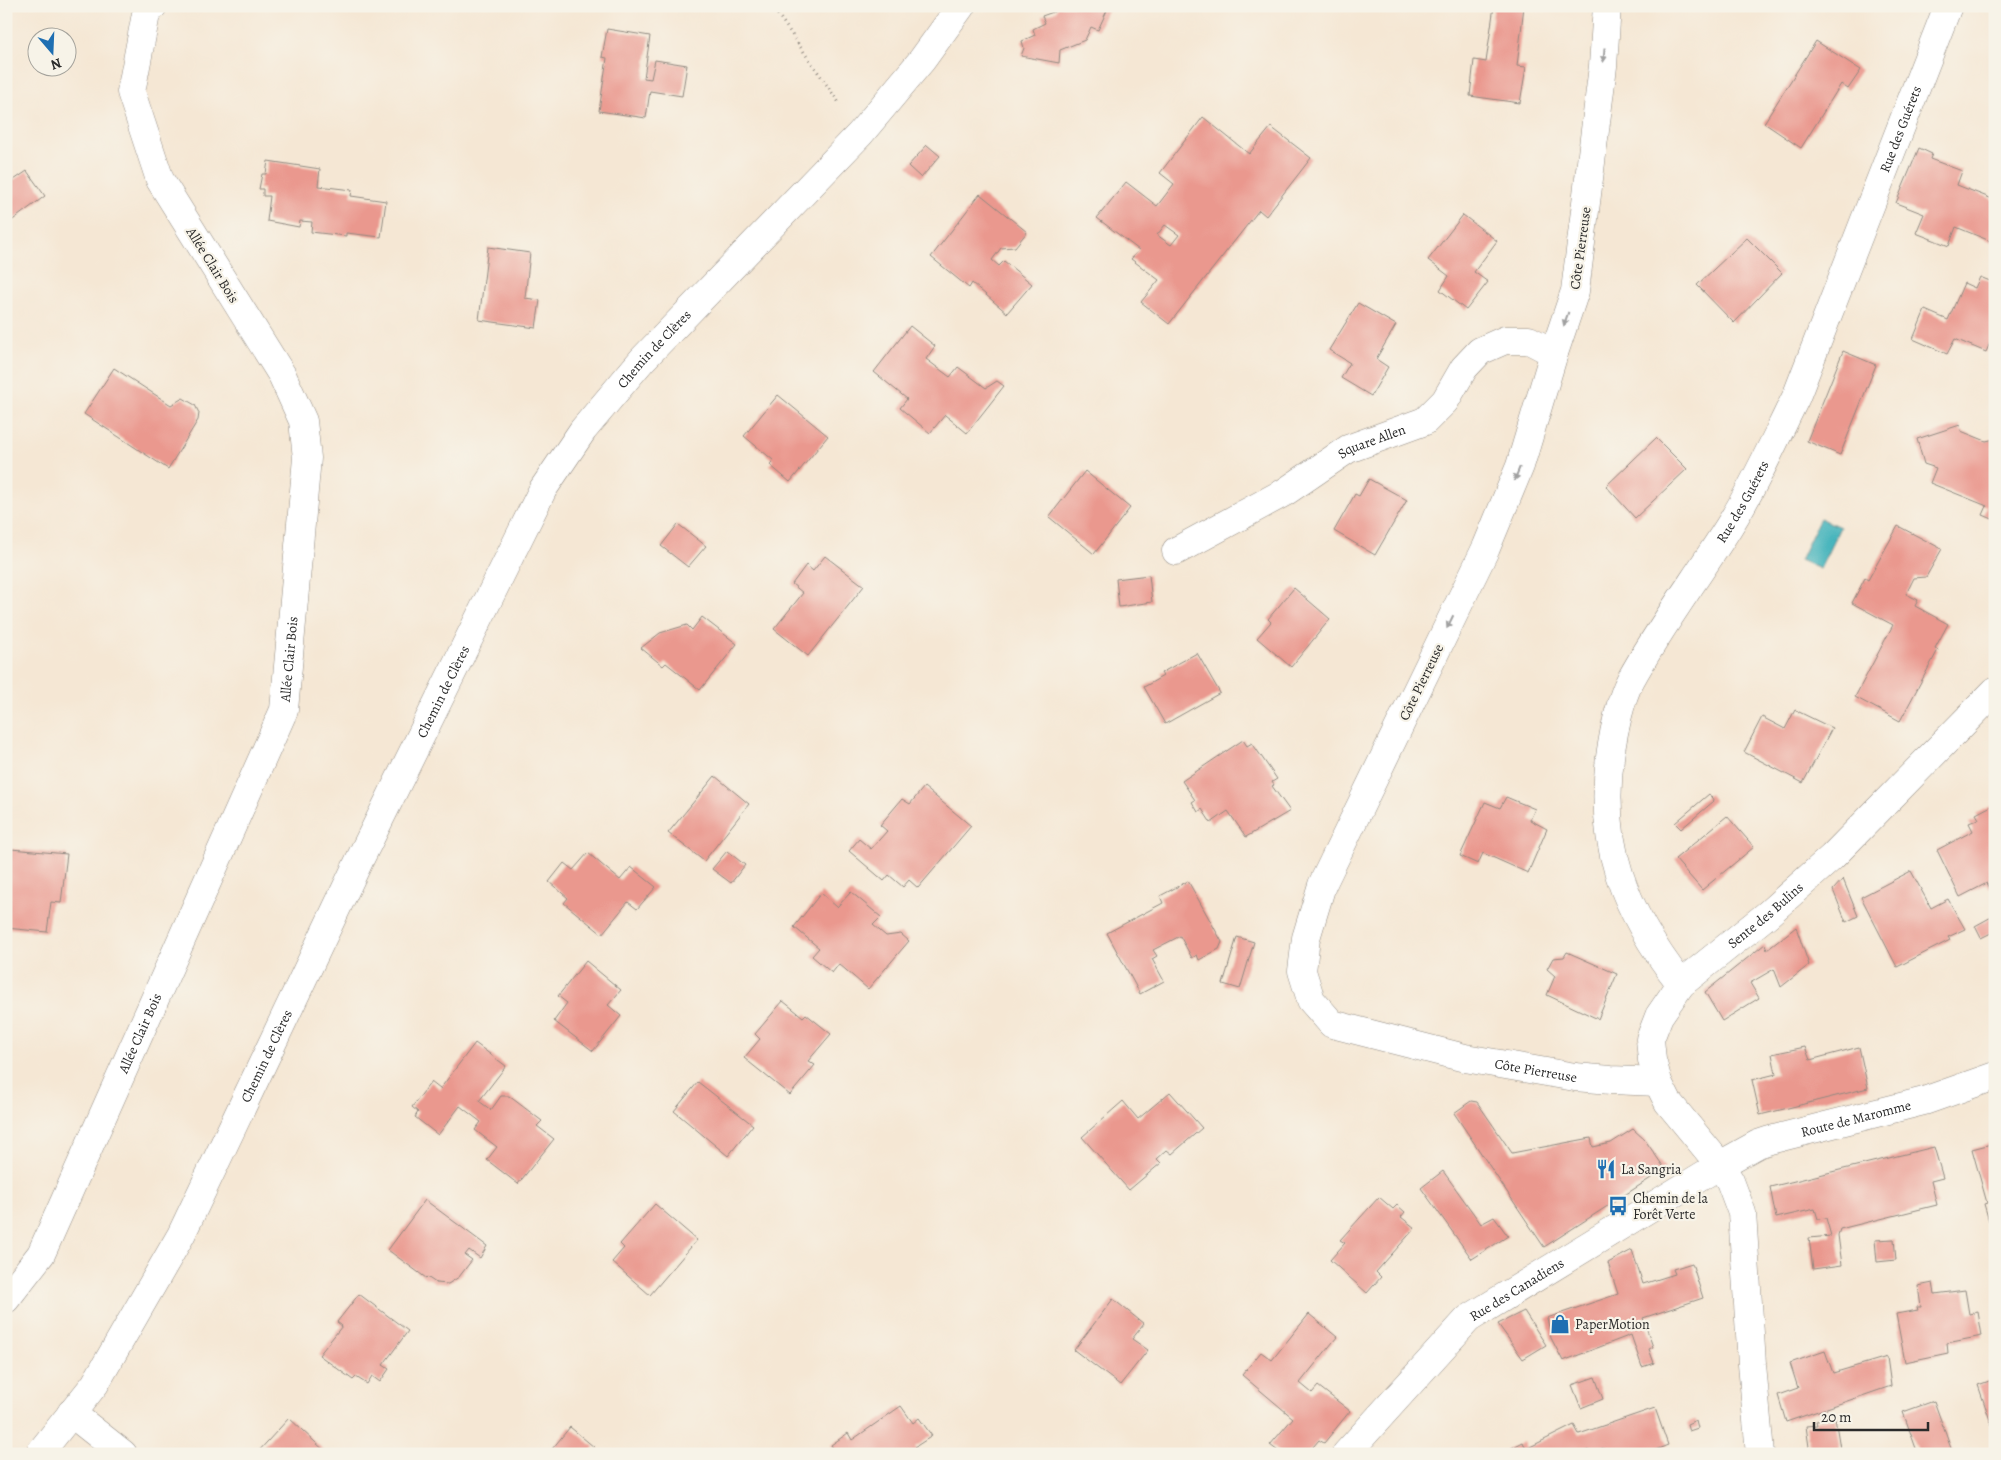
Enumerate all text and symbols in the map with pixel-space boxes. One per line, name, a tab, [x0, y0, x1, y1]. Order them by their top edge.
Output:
north arrow	[28, 28, 78, 78]
one-way arrow	[1599, 47, 1607, 63]
text: N	[48, 53, 64, 74]
street label: Rue des Guérets	[1875, 83, 1926, 175]
street label: Côte Pierreuse	[1565, 206, 1596, 291]
street label: Allée Clair Bois	[181, 223, 243, 307]
street label: Chemin de Clères	[613, 306, 695, 393]
one-way arrow	[1561, 312, 1569, 327]
street label: Square Allen	[1334, 420, 1409, 463]
street label: Rue des Guérets	[1712, 457, 1774, 547]
one-way arrow	[1513, 467, 1521, 482]
one-way arrow	[1446, 615, 1454, 629]
street label: Allée Clair Bois	[276, 616, 303, 704]
street label: Côte Pierreuse	[1395, 641, 1448, 724]
street label: Chemin de Clères	[412, 642, 474, 741]
street label: Sente des Bulins	[1724, 878, 1807, 953]
street label: Allée Clair Bois	[114, 990, 166, 1077]
street label: Chemin de Clères	[236, 1007, 297, 1106]
street label: Côte Pierreuse	[1493, 1054, 1579, 1087]
street label: Route de Maromme	[1799, 1096, 1913, 1142]
restaurant icon: La Sangria	[1595, 1158, 1617, 1180]
place label: La Sangria	[1621, 1160, 1682, 1179]
place label: Chemin de la Forêt Verte	[1633, 1189, 1709, 1224]
bus stop icon: Chemin de la Forêt Verte	[1607, 1195, 1629, 1217]
street label: Rue des Canadiens	[1466, 1254, 1568, 1326]
shop icon: PaperMotion	[1549, 1313, 1571, 1335]
place label: PaperMotion	[1575, 1315, 1650, 1334]
scale bar	[1814, 1400, 1927, 1432]
text: 20 m	[1821, 1407, 1852, 1427]

